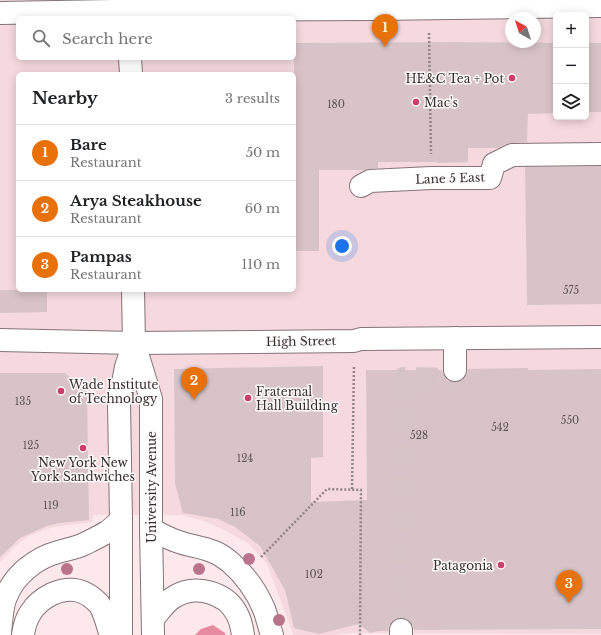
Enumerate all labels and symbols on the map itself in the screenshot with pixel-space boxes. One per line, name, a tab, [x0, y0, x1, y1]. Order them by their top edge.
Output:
north arrow	[505, 12, 541, 48]
pin: 1	[372, 14, 398, 47]
place label: HE&C Tea + Pot	[405, 71, 504, 86]
marker: HE&C Tea + Pot	[507, 73, 517, 83]
place label: Mac's	[424, 95, 458, 110]
marker: Mac's	[411, 97, 421, 107]
house number: 180	[327, 98, 345, 111]
street label: Lane 5 East	[415, 169, 485, 187]
your location	[332, 236, 352, 256]
house number: 575	[563, 284, 579, 297]
street label: High Street	[266, 333, 337, 349]
pin: 2	[181, 367, 207, 400]
place label: Wade Institute of Technology	[68, 377, 159, 406]
place label: Fraternal Hall Building	[256, 384, 339, 413]
marker: Wade Institute of Technology	[56, 386, 66, 396]
marker: Fraternal Hall Building	[243, 393, 253, 403]
house number: 135	[15, 395, 31, 408]
house number: 550	[561, 414, 579, 427]
house number: 542	[491, 421, 509, 434]
house number: 528	[410, 429, 428, 442]
street label: University Avenue	[144, 431, 159, 543]
house number: 125	[23, 439, 39, 452]
marker: New York New York Sandwiches	[78, 443, 88, 453]
house number: 124	[237, 452, 253, 465]
place label: New York New York Sandwiches	[30, 455, 135, 484]
house number: 119	[43, 499, 59, 512]
house number: 116	[230, 506, 246, 519]
place label: Patagonia	[433, 558, 493, 573]
marker: Patagonia	[496, 560, 506, 570]
house number: 102	[305, 568, 323, 581]
pin: 3	[556, 570, 582, 603]

